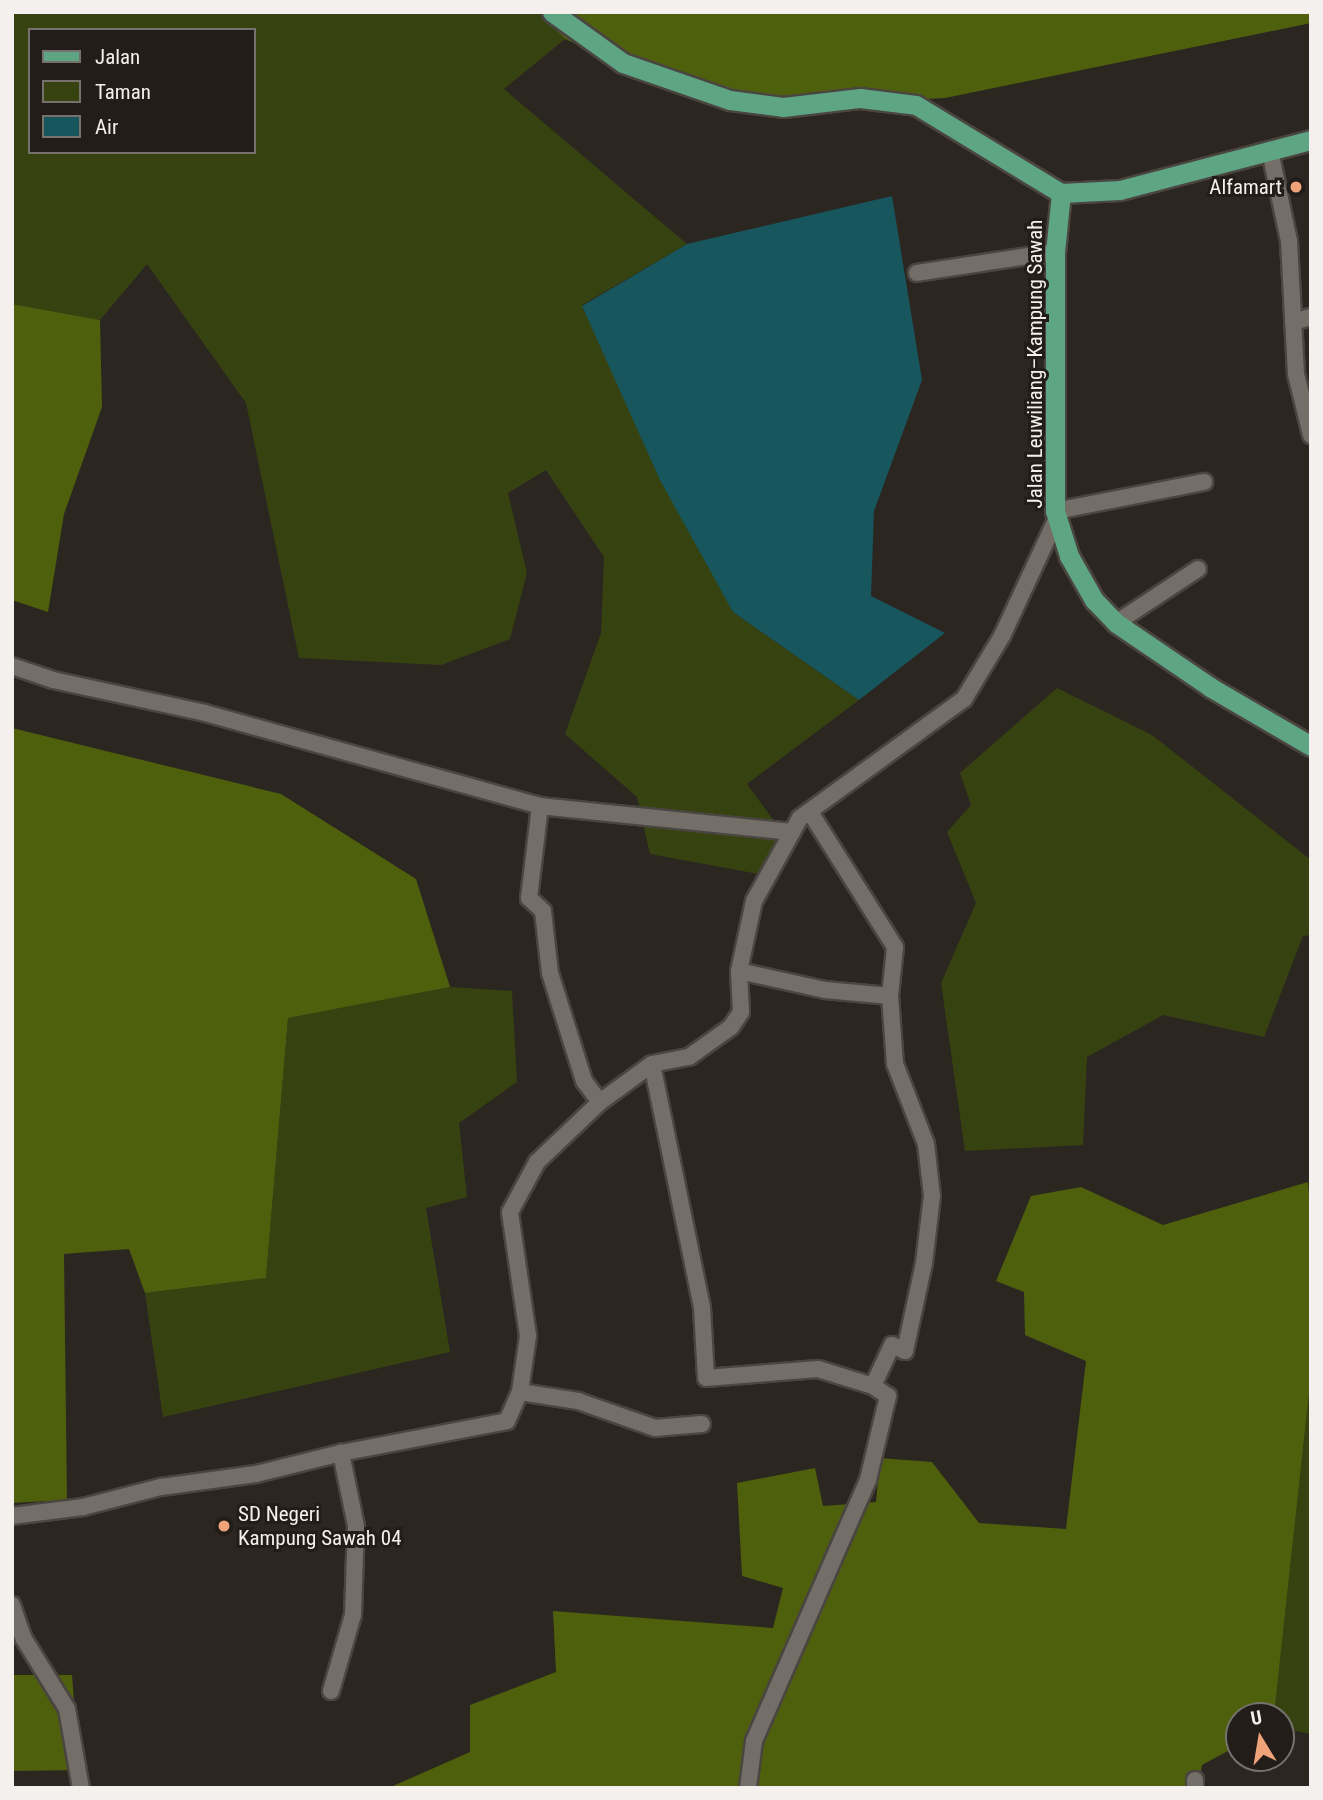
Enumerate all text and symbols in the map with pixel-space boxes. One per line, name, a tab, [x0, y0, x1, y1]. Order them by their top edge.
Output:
legend	[28, 28, 256, 154]
text: Jalan	[95, 45, 140, 69]
text: Taman	[95, 80, 151, 104]
text: Air	[95, 115, 118, 139]
place label: Alfamart	[1209, 174, 1282, 200]
marker: Alfamart	[1288, 179, 1304, 195]
street label: Jalan Leuwiliang–Kampung Sawah	[1022, 220, 1048, 508]
place label: SD Negeri Kampung Sawah 04	[238, 1501, 402, 1551]
marker: SD Negeri Kampung Sawah 04	[216, 1518, 232, 1534]
north arrow	[1225, 1702, 1295, 1772]
text: U	[1249, 1706, 1264, 1730]

